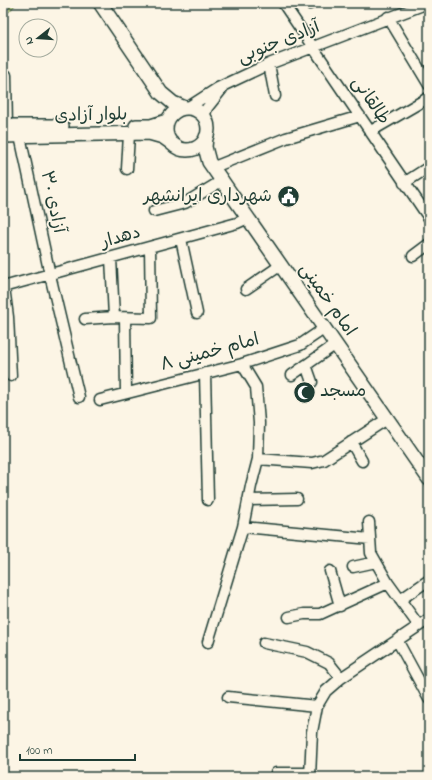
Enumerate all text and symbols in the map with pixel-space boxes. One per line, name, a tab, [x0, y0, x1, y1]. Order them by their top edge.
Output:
street label: آزادی جنوبی	[234, 14, 325, 71]
north arrow	[18, 18, 58, 58]
text: N	[21, 35, 38, 47]
street label: طالقانی	[344, 72, 396, 130]
street label: بلوار آزادی	[54, 102, 128, 130]
street label: آزادی ۳۰	[33, 168, 72, 237]
place label: شهرداری ایرانشهر	[142, 184, 272, 210]
public building icon: شهرداری ایرانشهر	[275, 184, 301, 210]
street label: دهدار	[96, 220, 144, 257]
street label: امام خمینی	[292, 258, 362, 342]
street label: امام خمینی ۸	[158, 327, 262, 379]
mosque icon: مسجد	[291, 379, 317, 405]
place label: مسجد	[320, 379, 366, 405]
scale bar	[20, 736, 135, 762]
text: 100 m	[26, 742, 53, 760]

